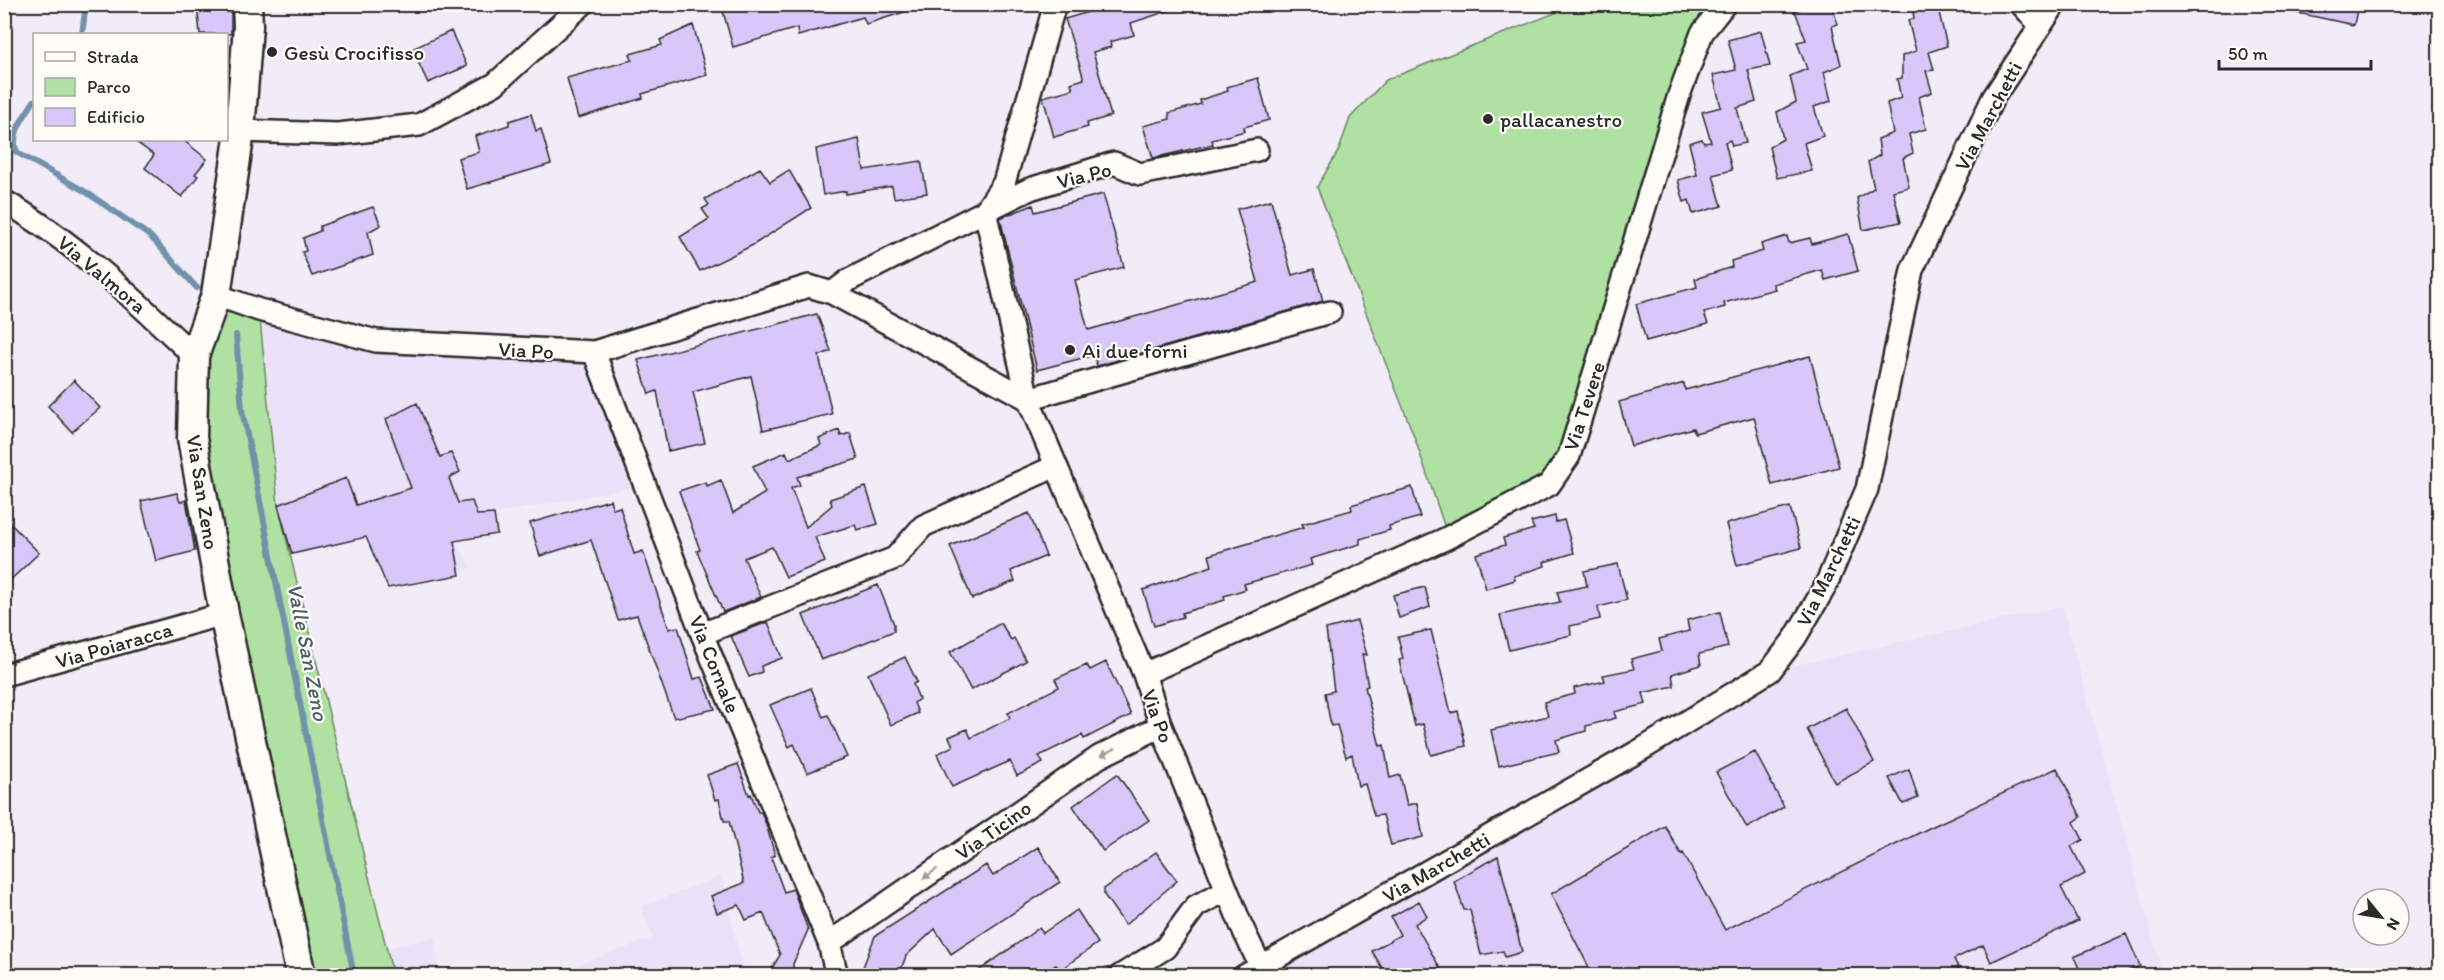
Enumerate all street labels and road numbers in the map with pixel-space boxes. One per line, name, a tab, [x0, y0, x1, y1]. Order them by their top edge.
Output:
street label: Via Marchetti	[1949, 57, 2027, 175]
street label: Via Po	[1054, 156, 1114, 194]
street label: Via Valmora	[52, 230, 152, 318]
street label: Via Po	[498, 336, 554, 364]
street label: Via Tevere	[1558, 358, 1610, 454]
street label: Via San Zeno	[182, 433, 224, 551]
street label: Via Marchetti	[1790, 512, 1866, 630]
street label: Via Cornale	[684, 611, 746, 717]
street label: Via Poiaracca	[53, 616, 176, 674]
street label: Via Po	[1137, 686, 1179, 746]
street label: Via Ticino	[950, 795, 1036, 865]
street label: Via Marchetti	[1378, 826, 1494, 908]

